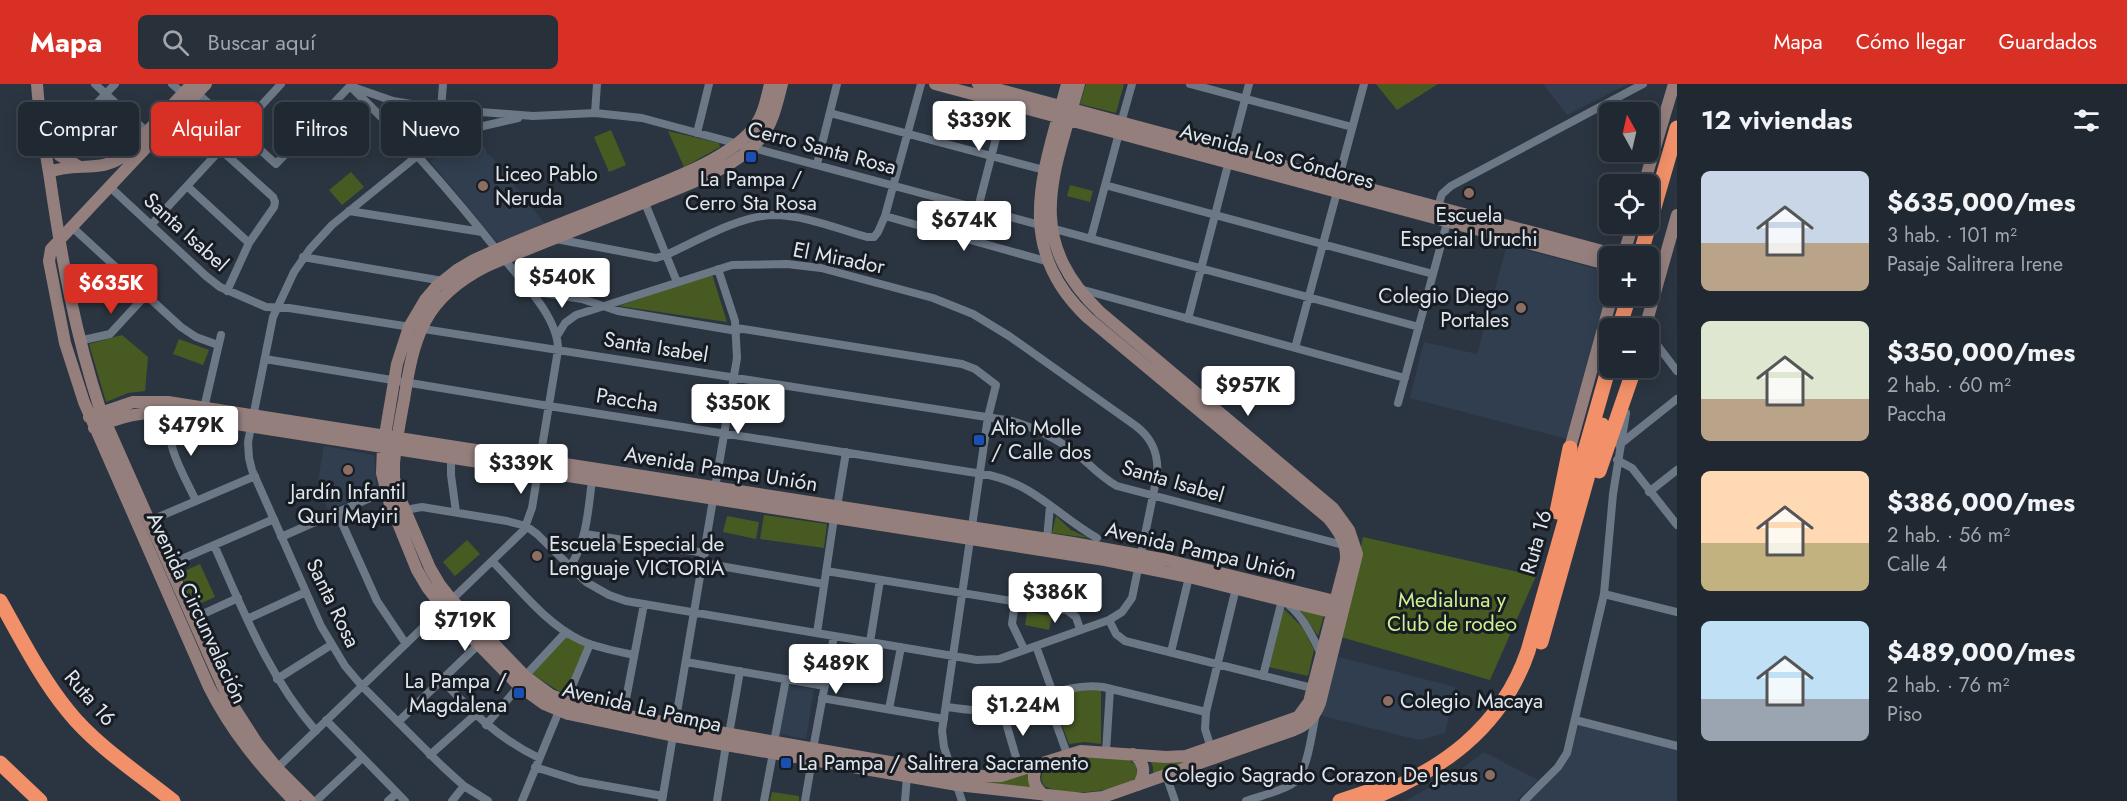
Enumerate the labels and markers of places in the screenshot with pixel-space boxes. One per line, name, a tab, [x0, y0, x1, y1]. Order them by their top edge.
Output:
pin: $339K	[937, 101, 1021, 152]
marker: La Pampa / Cerro Sta Rosa	[744, 150, 758, 164]
place label: Liceo Pablo Neruda	[495, 159, 598, 213]
place label: La Pampa / Cerro Sta Rosa	[685, 164, 817, 218]
marker: Liceo Pablo Neruda	[476, 179, 490, 193]
marker: Escuela Especial Uruchi	[1462, 186, 1476, 200]
place label: Escuela Especial Uruchi	[1400, 200, 1538, 254]
pin: $674K	[922, 201, 1006, 252]
pin: $540K	[520, 258, 604, 309]
pin: $635K	[69, 264, 153, 315]
place label: Colegio Diego Portales	[1378, 281, 1509, 335]
marker: Colegio Diego Portales	[1514, 301, 1528, 315]
pin: $957K	[1206, 366, 1290, 417]
pin: $350K	[696, 384, 780, 435]
pin: $479K	[149, 406, 233, 457]
place label: Alto Molle / Calle dos	[991, 413, 1091, 467]
marker: Alto Molle / Calle dos	[972, 433, 986, 447]
pin: $339K	[479, 444, 563, 495]
marker: Jardín Infantil Quri Mayiri	[341, 463, 355, 477]
place label: Jardín Infantil Quri Mayiri	[287, 477, 406, 531]
place label: Escuela Especial de Lenguaje VICTORIA	[549, 529, 725, 583]
marker: Escuela Especial de Lenguaje VICTORIA	[530, 549, 544, 563]
pin: $386K	[1013, 573, 1097, 624]
pin: $719K	[423, 601, 507, 652]
pin: $489K	[794, 644, 878, 695]
place label: La Pampa / Magdalena	[405, 666, 507, 720]
marker: La Pampa / Magdalena	[512, 686, 526, 700]
pin: $1.24M	[974, 686, 1072, 737]
place label: Colegio Macaya	[1400, 686, 1543, 716]
marker: Colegio Macaya	[1381, 694, 1395, 708]
place label: La Pampa / Salitrera Sacramento	[798, 748, 1089, 778]
marker: La Pampa / Salitrera Sacramento	[779, 756, 793, 770]
place label: Colegio Sagrado Corazon De Jesus	[1164, 760, 1478, 790]
marker: Colegio Sagrado Corazon De Jesus	[1483, 768, 1497, 782]

